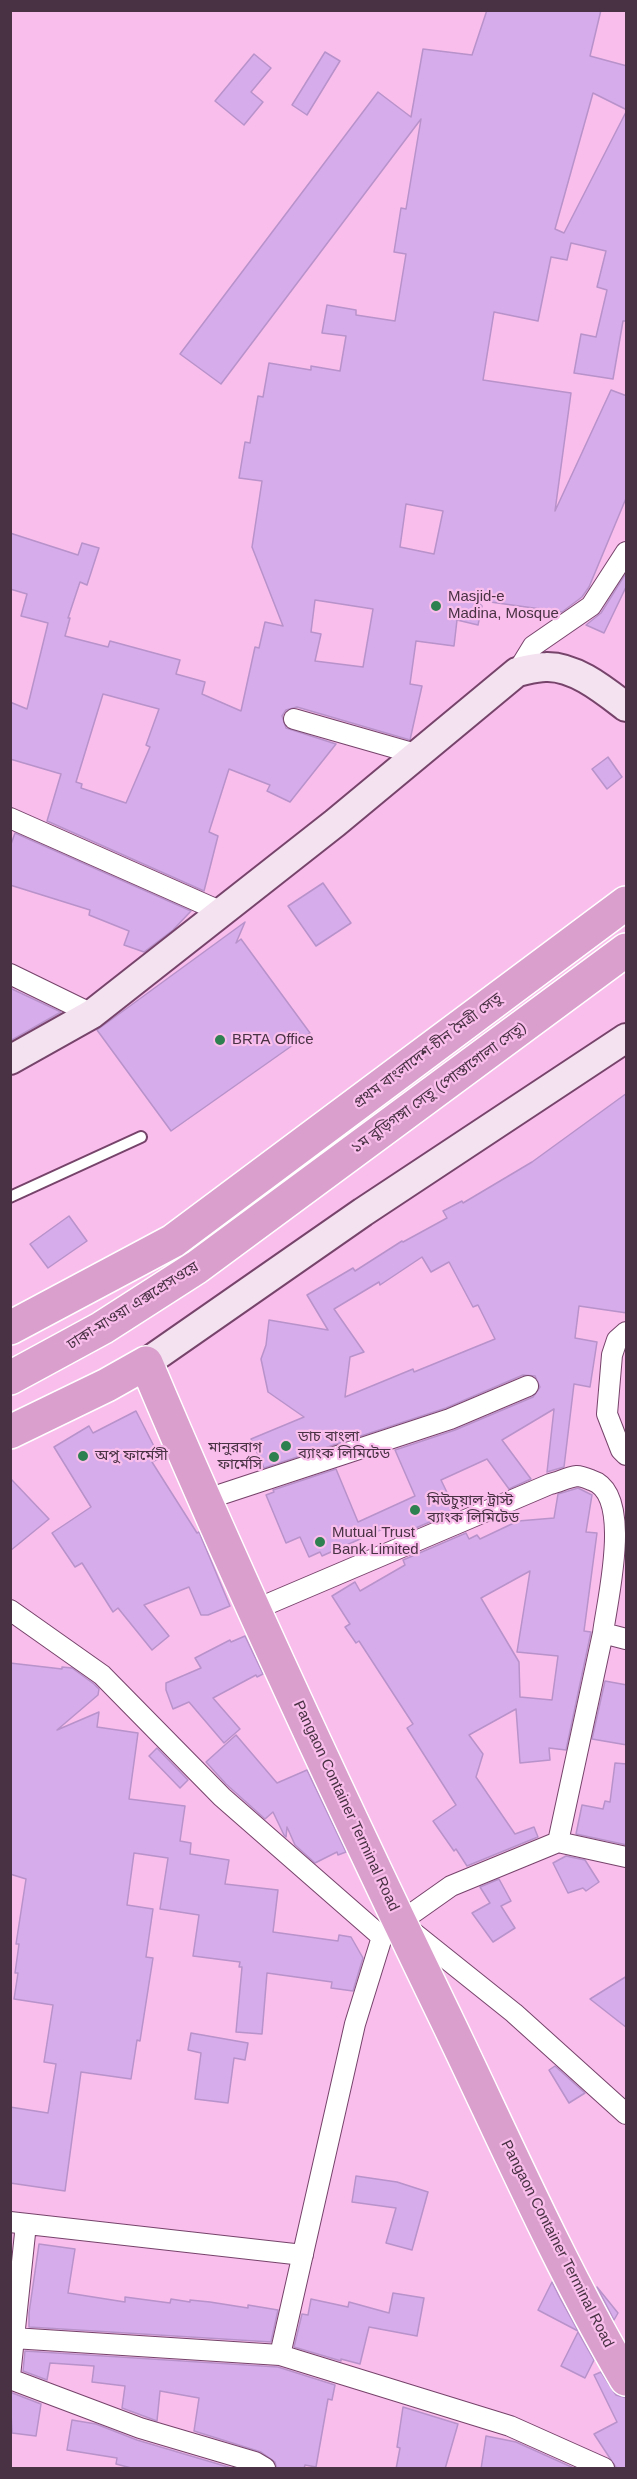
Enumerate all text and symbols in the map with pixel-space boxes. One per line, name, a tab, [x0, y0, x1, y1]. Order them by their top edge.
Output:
place label: Masjid-e Madina, Mosque	[448, 588, 559, 623]
marker: Masjid-e Madina, Mosque	[429, 599, 443, 613]
street label: প্রথম বাংলাদেশ-চীন মৈত্রী সেতু	[350, 989, 506, 1113]
street label: ১ম বুড়িগঙ্গা সেতু (পোস্তাগোলা সেতু)	[348, 1018, 530, 1158]
place label: BRTA Office	[232, 1031, 314, 1049]
marker: BRTA Office	[213, 1033, 227, 1047]
street label: ঢাকা-মাওয়া এক্সপ্রেসওয়ে	[64, 1258, 202, 1354]
place label: ডাচ বাংলা ব্যাংক লিমিটেড	[298, 1428, 390, 1463]
place label: মানুরবাগ ফার্মেসি	[208, 1439, 262, 1474]
marker: ডাচ বাংলা ব্যাংক লিমিটেড	[279, 1439, 293, 1453]
place label: অপু ফার্মেসী	[95, 1447, 168, 1465]
marker: অপু ফার্মেসী	[76, 1449, 90, 1463]
marker: মানুরবাগ ফার্মেসি	[267, 1450, 281, 1464]
place label: মিউচুয়াল ট্রাস্ট ব্যাংক লিমিটেড	[427, 1492, 519, 1527]
marker: মিউচুয়াল ট্রাস্ট ব্যাংক লিমিটেড	[408, 1503, 422, 1517]
place label: Mutual Trust Bank Limited	[332, 1524, 419, 1559]
marker: Mutual Trust Bank Limited	[313, 1535, 327, 1549]
street label: Pangaon Container Terminal Road	[289, 1698, 403, 1914]
street label: Pangaon Container Terminal Road	[497, 2137, 617, 2351]

